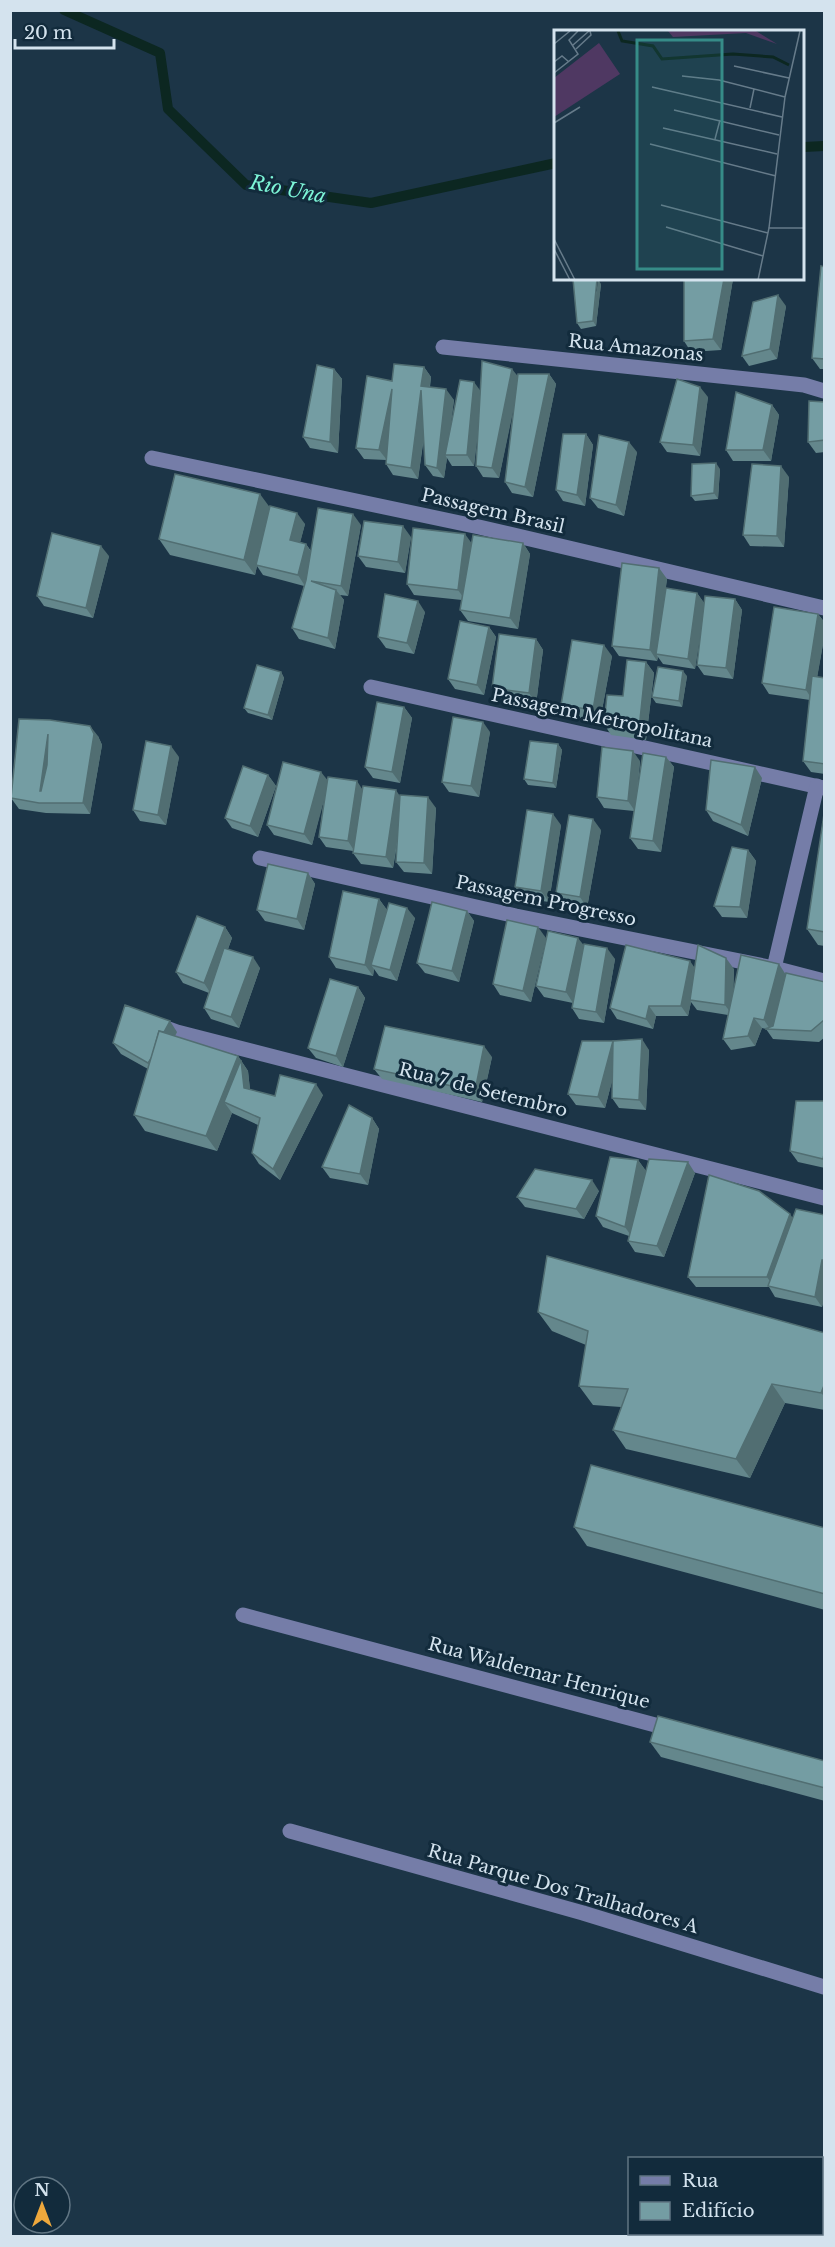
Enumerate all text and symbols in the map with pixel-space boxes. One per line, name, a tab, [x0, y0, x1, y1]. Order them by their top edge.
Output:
scale bar	[15, 12, 114, 50]
text: 20 m	[24, 22, 72, 44]
inset map	[554, 30, 805, 280]
water label: Rio Una	[247, 170, 328, 208]
street label: Rua Amazonas	[567, 330, 705, 366]
street label: Passagem Brasil	[419, 484, 567, 538]
street label: Passagem Metropolitana	[489, 684, 715, 752]
street label: Passagem Progresso	[454, 871, 638, 931]
street label: Rua 7 de Setembro	[396, 1058, 570, 1122]
street label: Rua Waldemar Henrique	[426, 1633, 652, 1713]
street label: Rua Parque Dos Tralhadores A	[425, 1840, 702, 1939]
legend	[628, 2157, 823, 2235]
text: Rua	[682, 2170, 718, 2192]
north arrow	[12, 2175, 72, 2235]
text: N	[34, 2180, 50, 2200]
text: Edifício	[682, 2200, 755, 2222]

